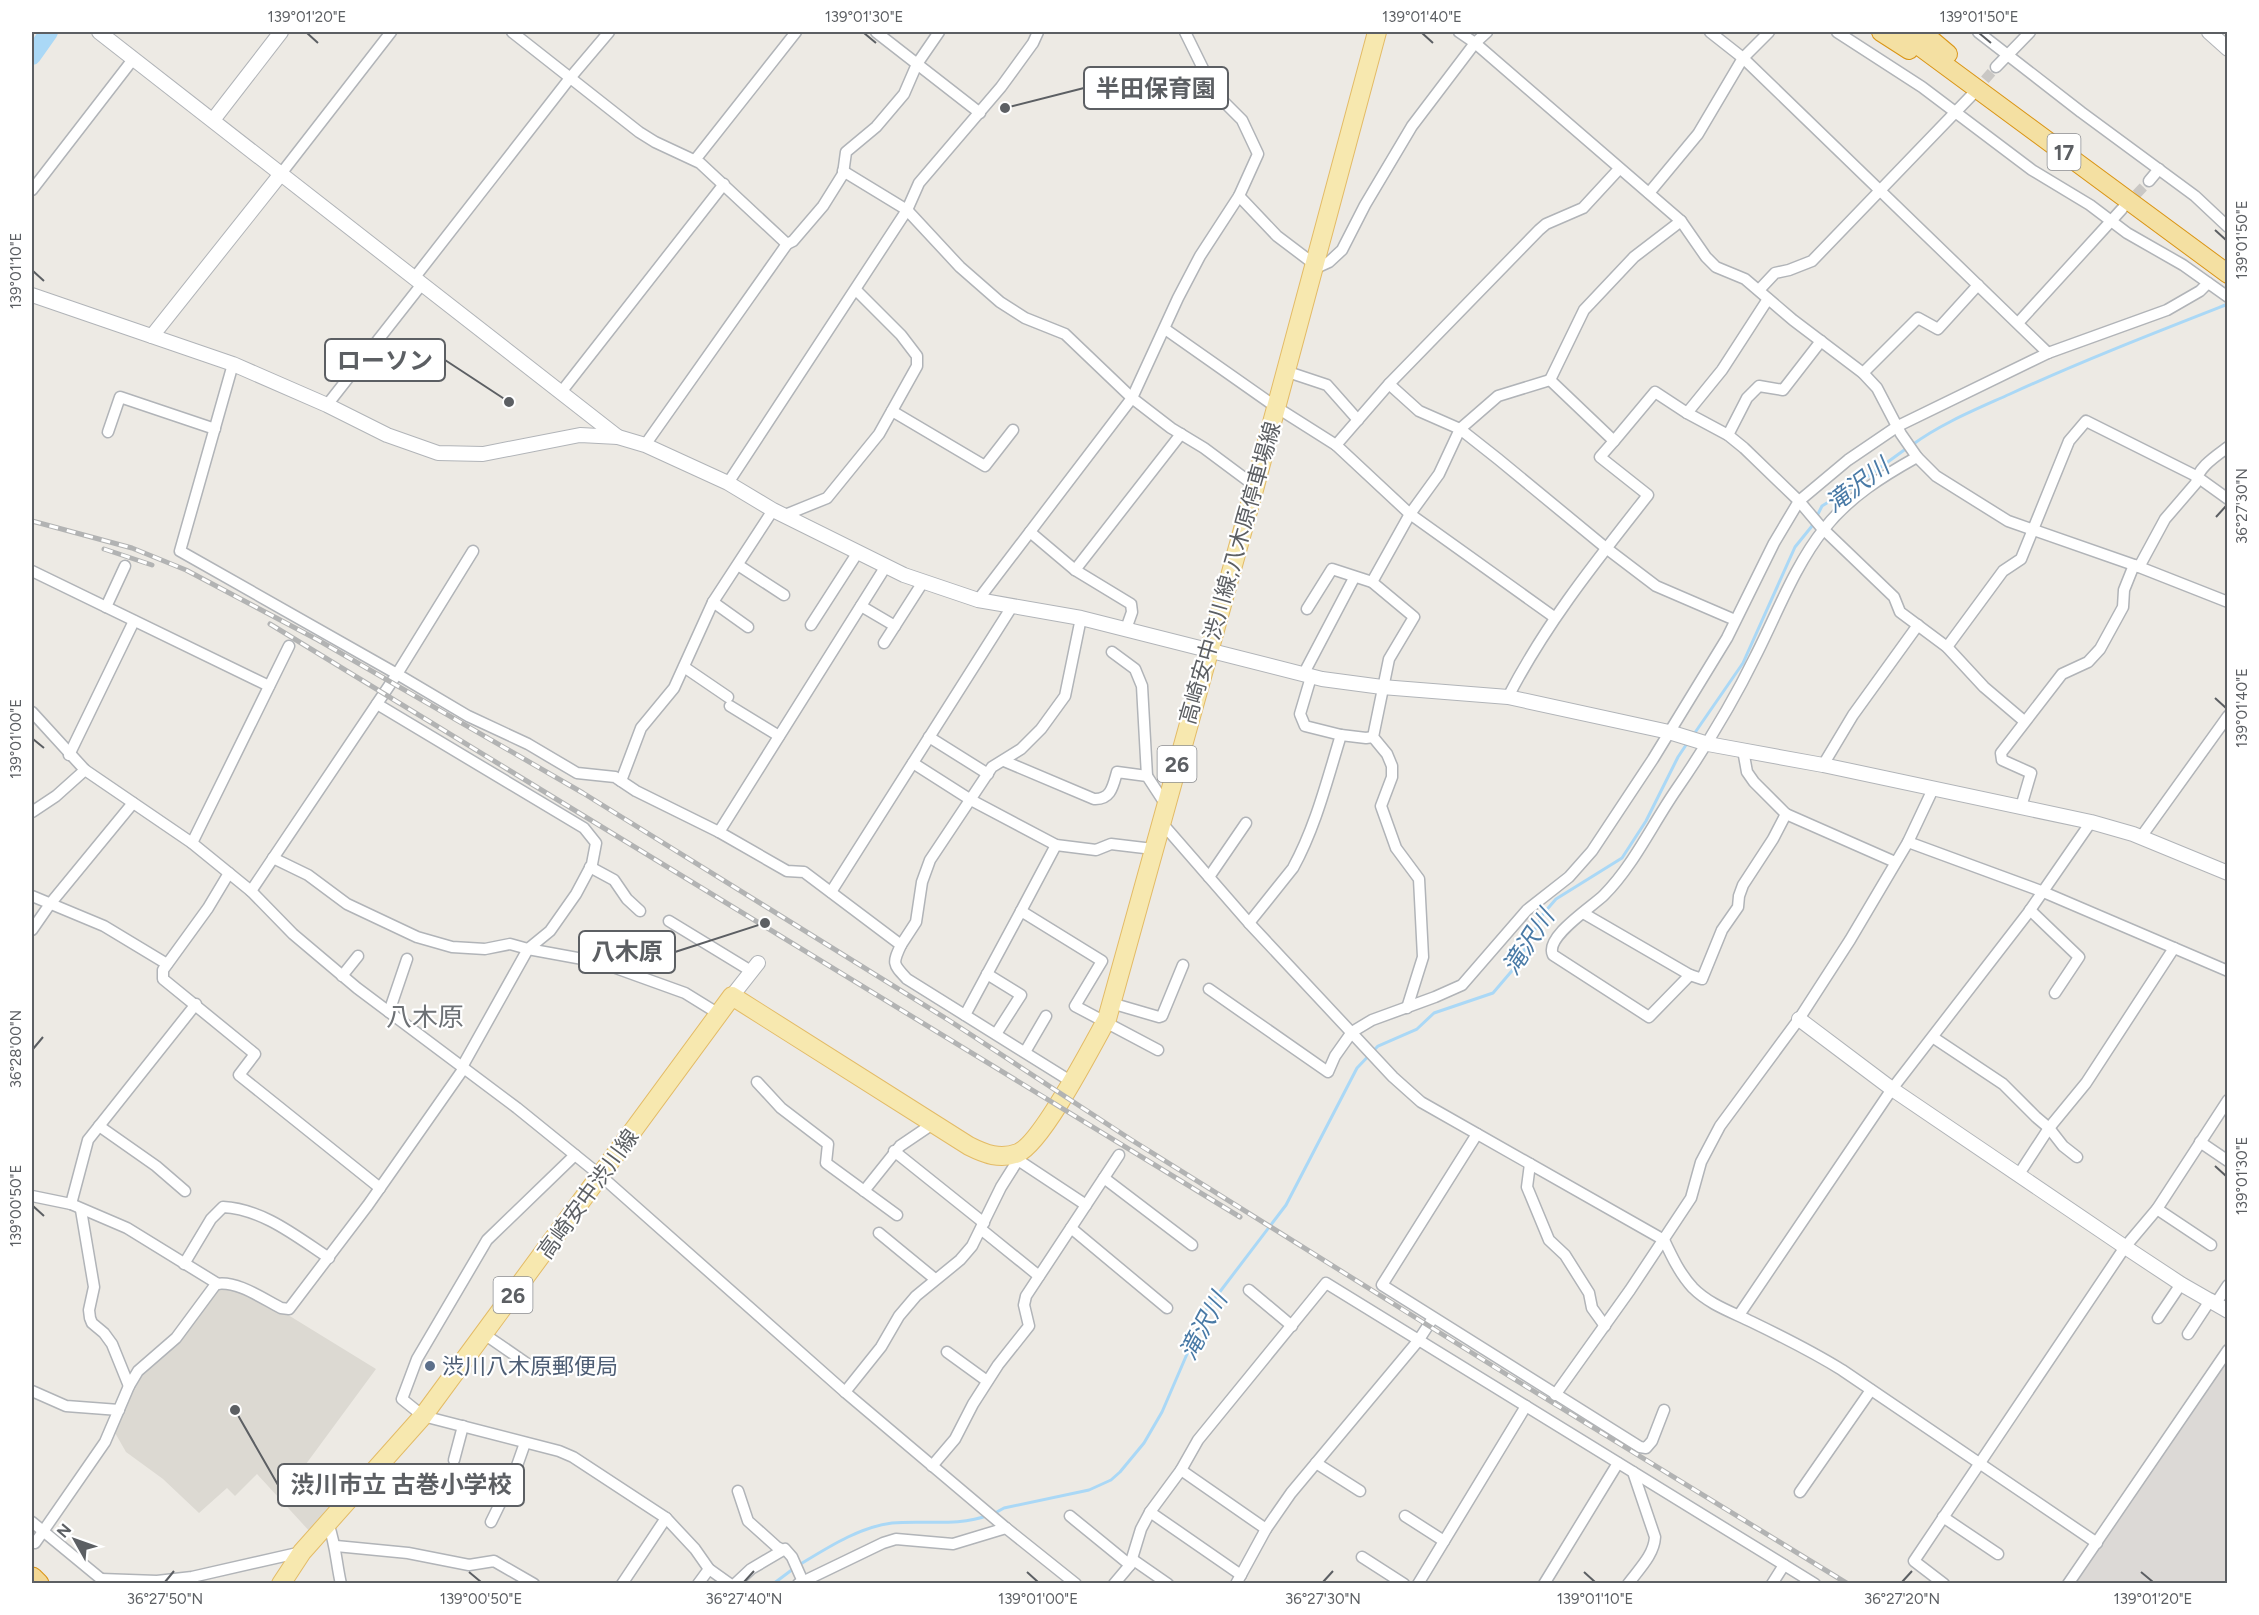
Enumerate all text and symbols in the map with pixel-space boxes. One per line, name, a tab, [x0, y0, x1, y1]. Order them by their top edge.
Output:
text: 139°01'20"E	[268, 8, 346, 26]
text: 139°01'30"E	[825, 8, 903, 26]
text: 139°01'40"E	[1382, 8, 1462, 26]
text: 139°01'50"E	[1939, 8, 2019, 26]
callout: 半田保育園	[1084, 67, 1228, 109]
text: 半田保育園	[1096, 74, 1216, 103]
road number: 17	[2048, 134, 2080, 170]
text: 139°01'50"E	[2233, 200, 2251, 280]
text: 139°01'10"E	[7, 233, 25, 309]
callout: ローソン	[325, 339, 445, 381]
text: ローソン	[337, 346, 433, 375]
street label: 高崎安中渋川線;八木原停車場線	[1174, 419, 1286, 727]
water label: 滝沢川	[1820, 450, 1897, 518]
text: 36°27'30"N	[2233, 468, 2251, 544]
text: 139°01'40"E	[2233, 668, 2251, 748]
text: 139°01'00"E	[7, 699, 25, 779]
road number: 26	[1158, 746, 1196, 782]
water label: 滝沢川	[1496, 901, 1561, 980]
callout: 八木原	[579, 931, 675, 973]
text: 八木原	[591, 937, 663, 966]
district label: 八木原	[386, 1001, 464, 1033]
text: 36°28'00"N	[7, 1010, 25, 1088]
street label: 高崎安中渋川線	[532, 1124, 644, 1264]
text: 139°01'30"E	[2233, 1137, 2251, 1215]
text: 139°00'50"E	[7, 1165, 25, 1247]
road number: 26	[494, 1277, 532, 1313]
water label: 滝沢川	[1173, 1285, 1234, 1365]
place label: 渋川八木原郵便局	[442, 1353, 618, 1380]
marker: 渋川八木原郵便局	[423, 1359, 437, 1373]
callout: 渋川市立 古巻小学校	[278, 1464, 524, 1506]
text: 渋川市立 古巻小学校	[290, 1470, 512, 1499]
north arrow	[45, 1510, 105, 1570]
text: N	[53, 1520, 75, 1542]
text: 36°27'50"N	[127, 1590, 203, 1608]
text: 139°00'50"E	[440, 1590, 522, 1608]
text: 36°27'40"N	[706, 1590, 782, 1608]
text: 139°01'00"E	[998, 1590, 1078, 1608]
text: 36°27'30"N	[1285, 1590, 1361, 1608]
text: 139°01'10"E	[1557, 1590, 1633, 1608]
text: 36°27'20"N	[1864, 1590, 1940, 1608]
text: 139°01'20"E	[2114, 1590, 2192, 1608]

